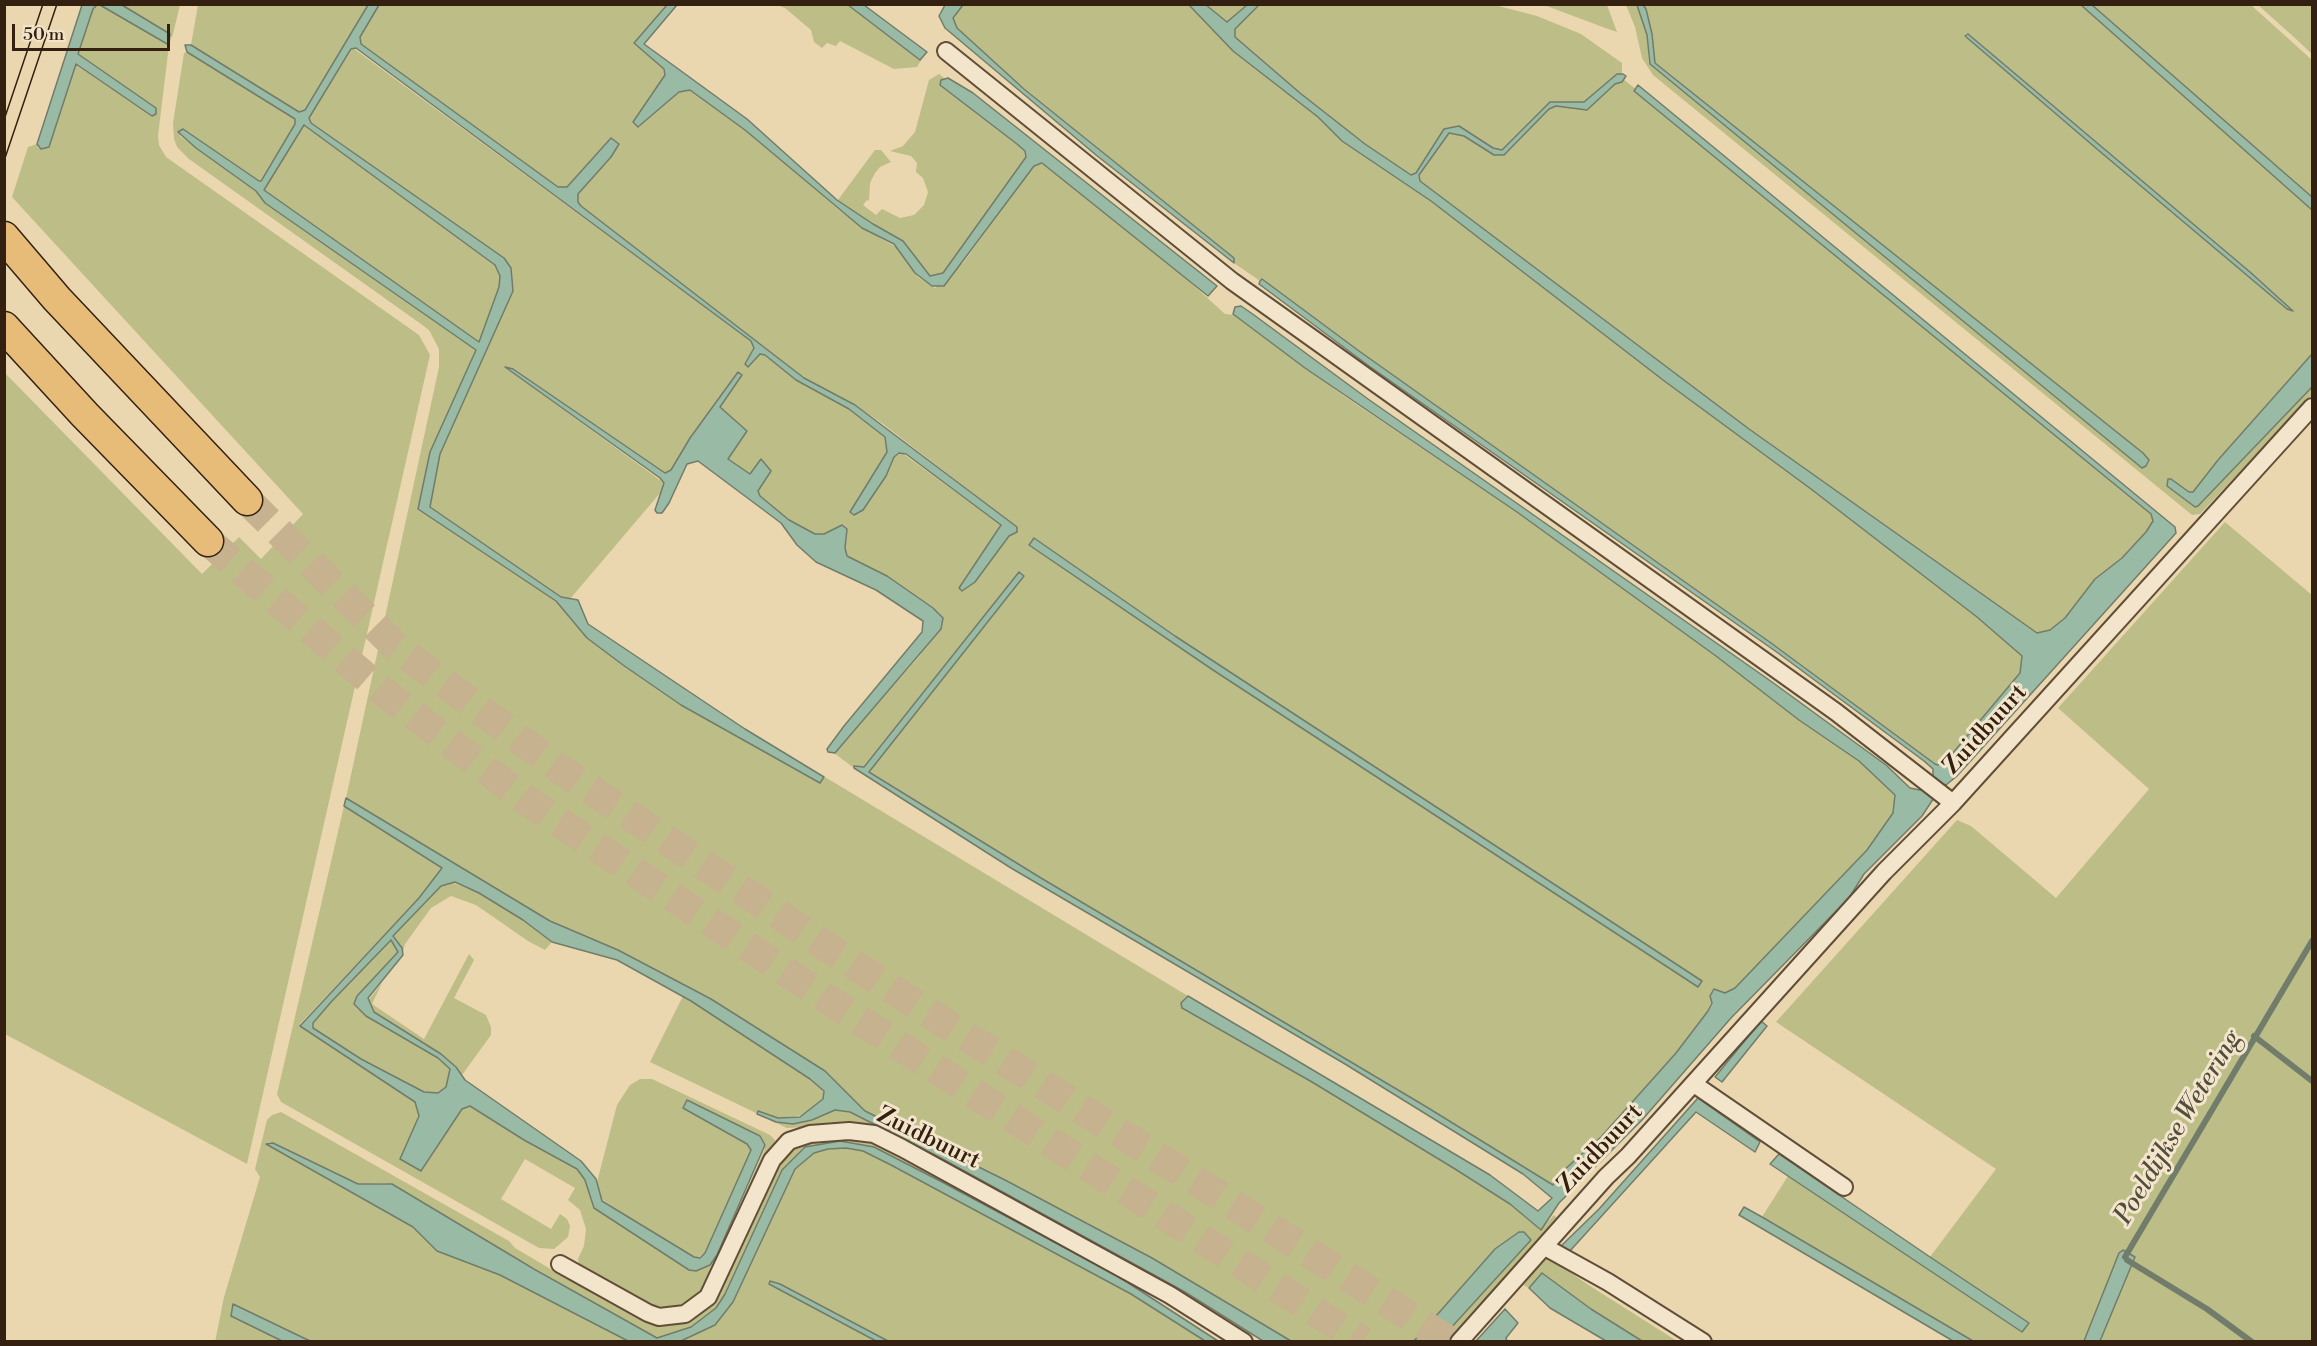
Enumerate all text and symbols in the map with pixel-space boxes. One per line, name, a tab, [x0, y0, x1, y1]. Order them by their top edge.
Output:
scale bar	[15, 12, 172, 50]
text: 50 m	[23, 23, 64, 46]
street label: Zuidbuurt	[1938, 679, 2034, 781]
water label: Poeldijkse Wetering	[2109, 1025, 2249, 1231]
street label: Zuidbuurt	[1552, 1098, 1650, 1200]
street label: Zuidbuurt	[872, 1102, 984, 1176]

